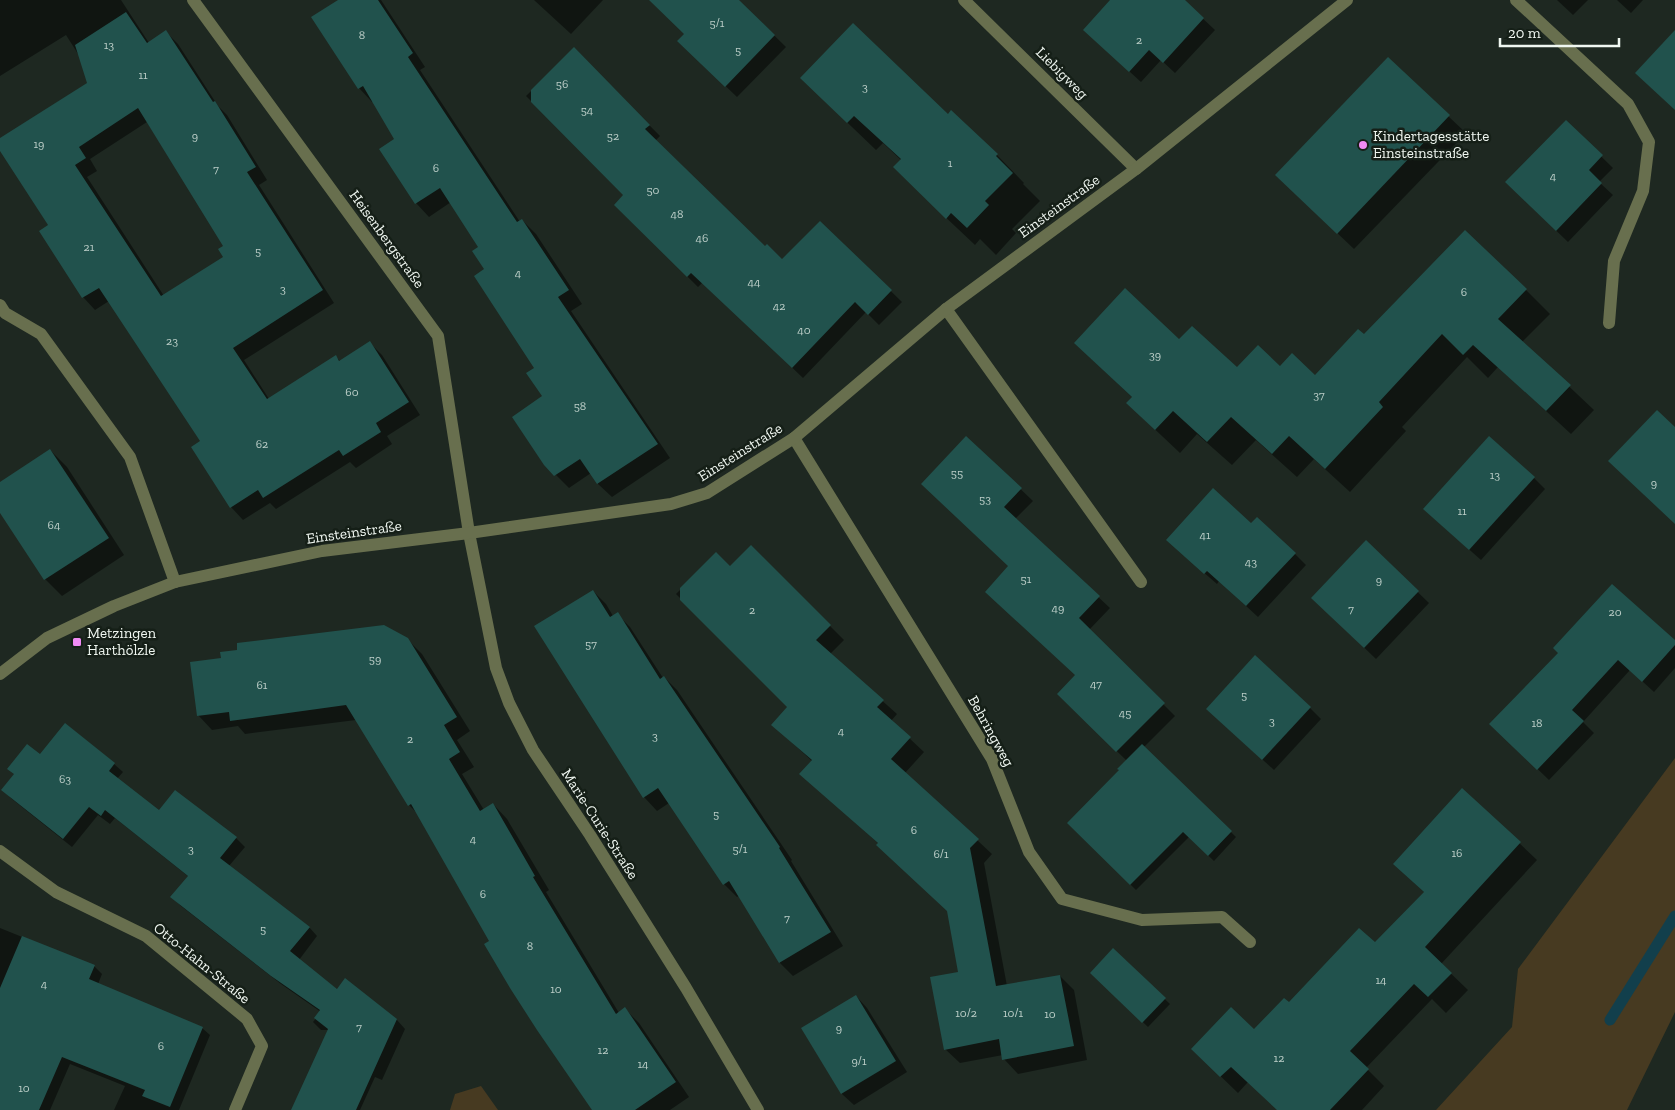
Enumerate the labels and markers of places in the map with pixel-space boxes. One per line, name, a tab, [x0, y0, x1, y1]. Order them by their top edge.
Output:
place label: Kindertagesstätte Einsteinstraße	[1373, 127, 1489, 162]
marker: Kindertagesstätte Einsteinstraße	[1357, 139, 1369, 151]
place label: Metzingen Harthölzle	[87, 624, 157, 659]
marker: Metzingen Harthölzle	[71, 636, 83, 648]

